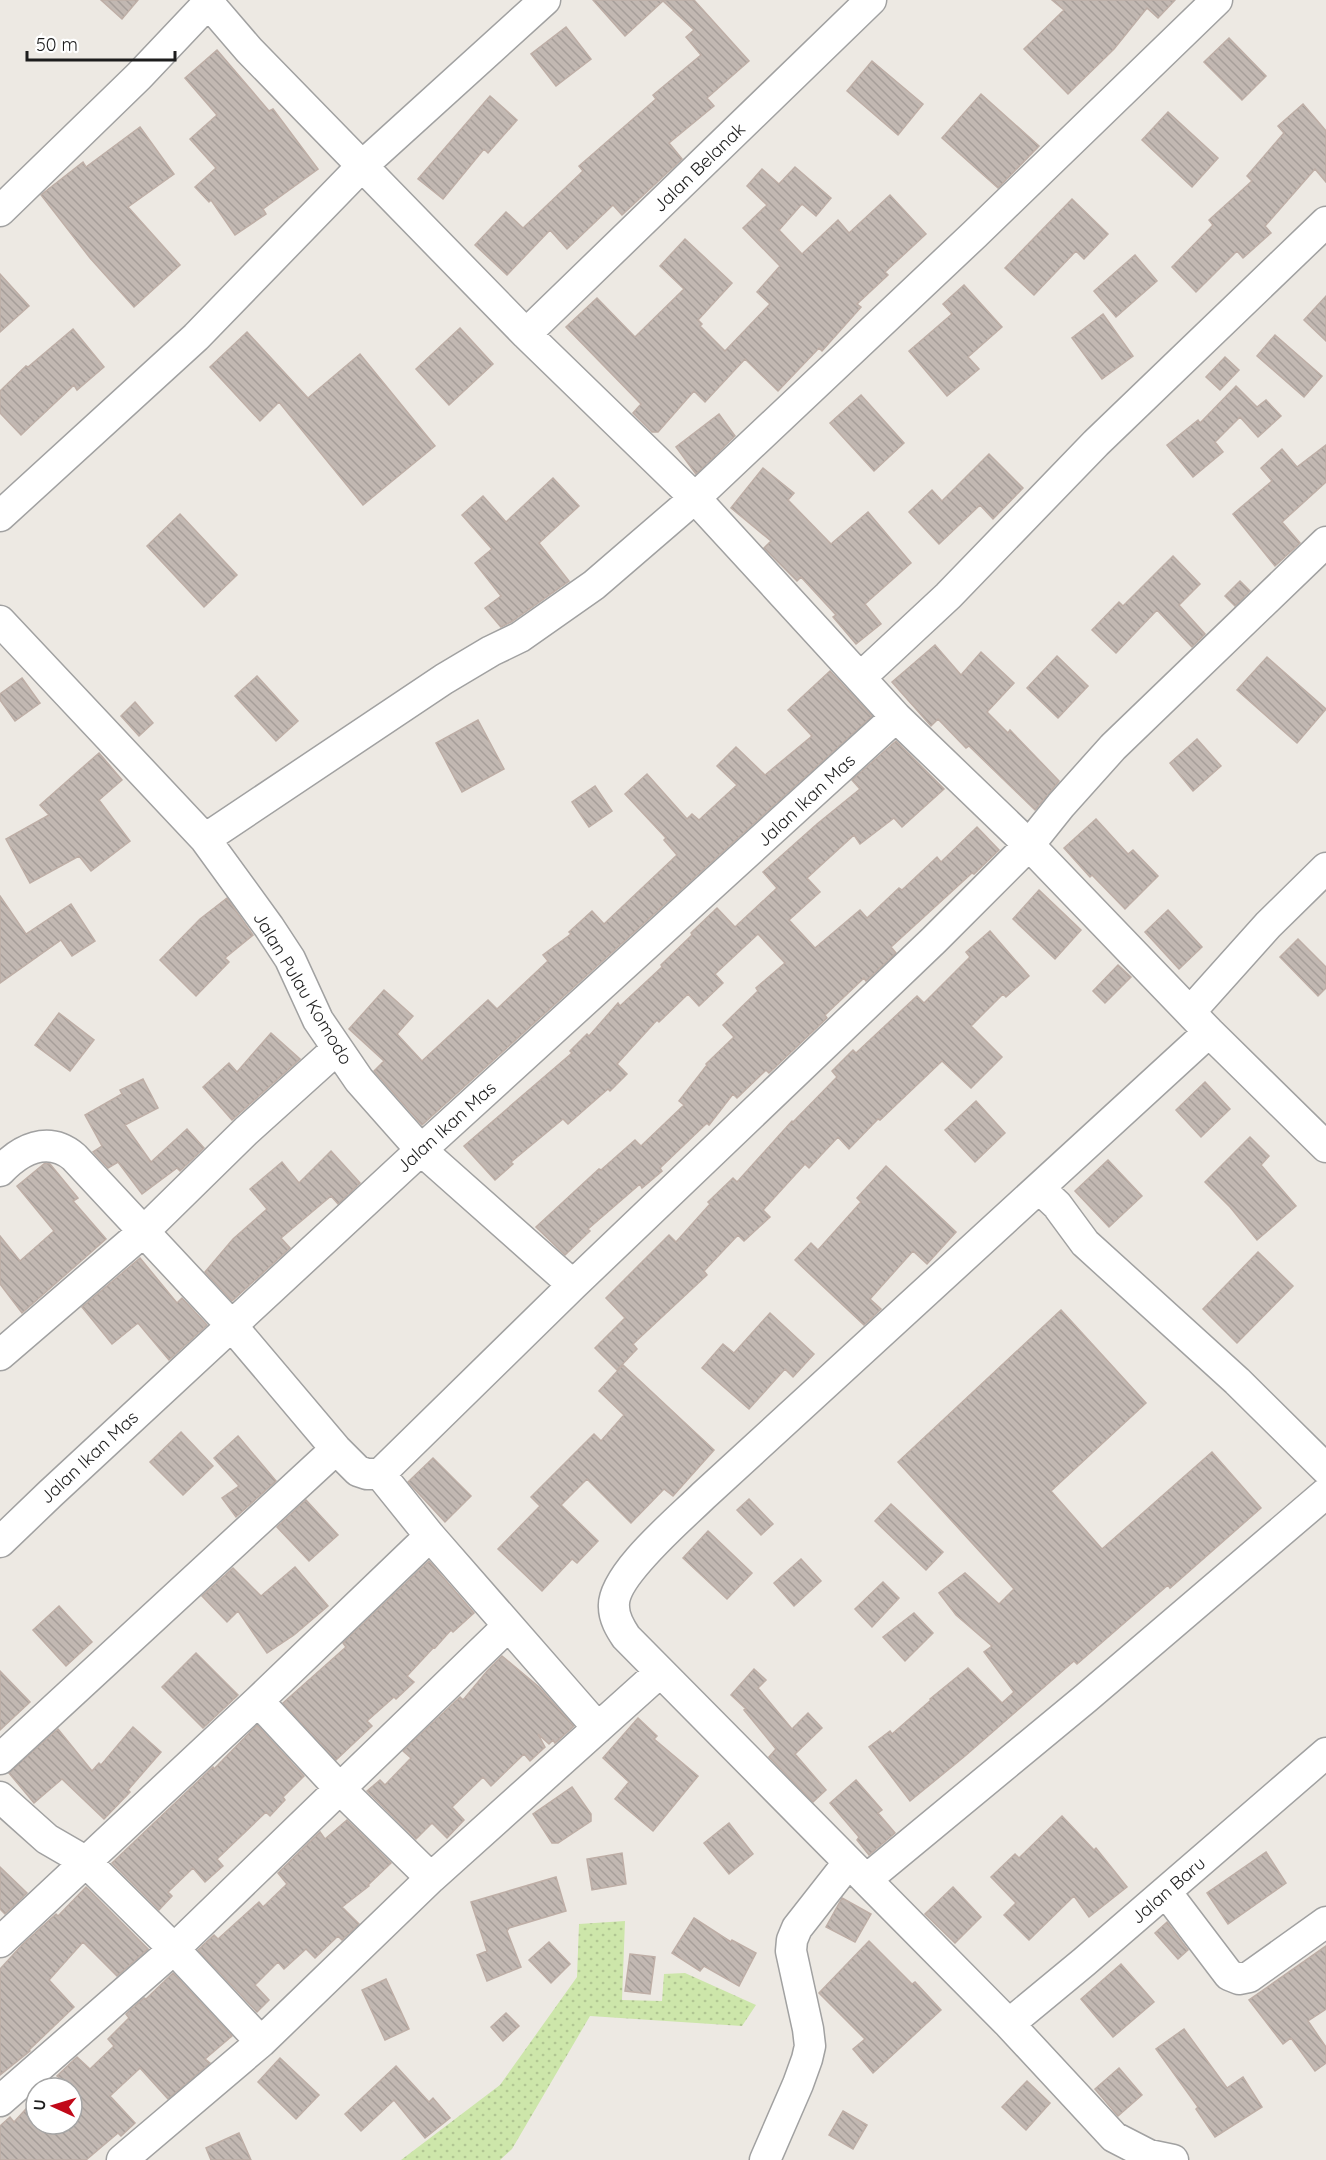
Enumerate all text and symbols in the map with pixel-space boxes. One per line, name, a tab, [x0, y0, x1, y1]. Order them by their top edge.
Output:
scale bar	[27, 24, 176, 62]
text: 50 m	[36, 33, 78, 56]
street label: Jalan Belanak	[648, 117, 750, 217]
street label: Jalan Ikan Mas	[752, 749, 860, 851]
street label: Jalan Pulau Komodo	[248, 907, 358, 1069]
street label: Jalan Ikan Mas	[391, 1076, 501, 1178]
street label: Jalan Ikan Mas	[35, 1406, 143, 1508]
street label: Jalan Baru	[1126, 1851, 1210, 1929]
north arrow	[24, 2076, 84, 2136]
text: U	[29, 2099, 49, 2111]

